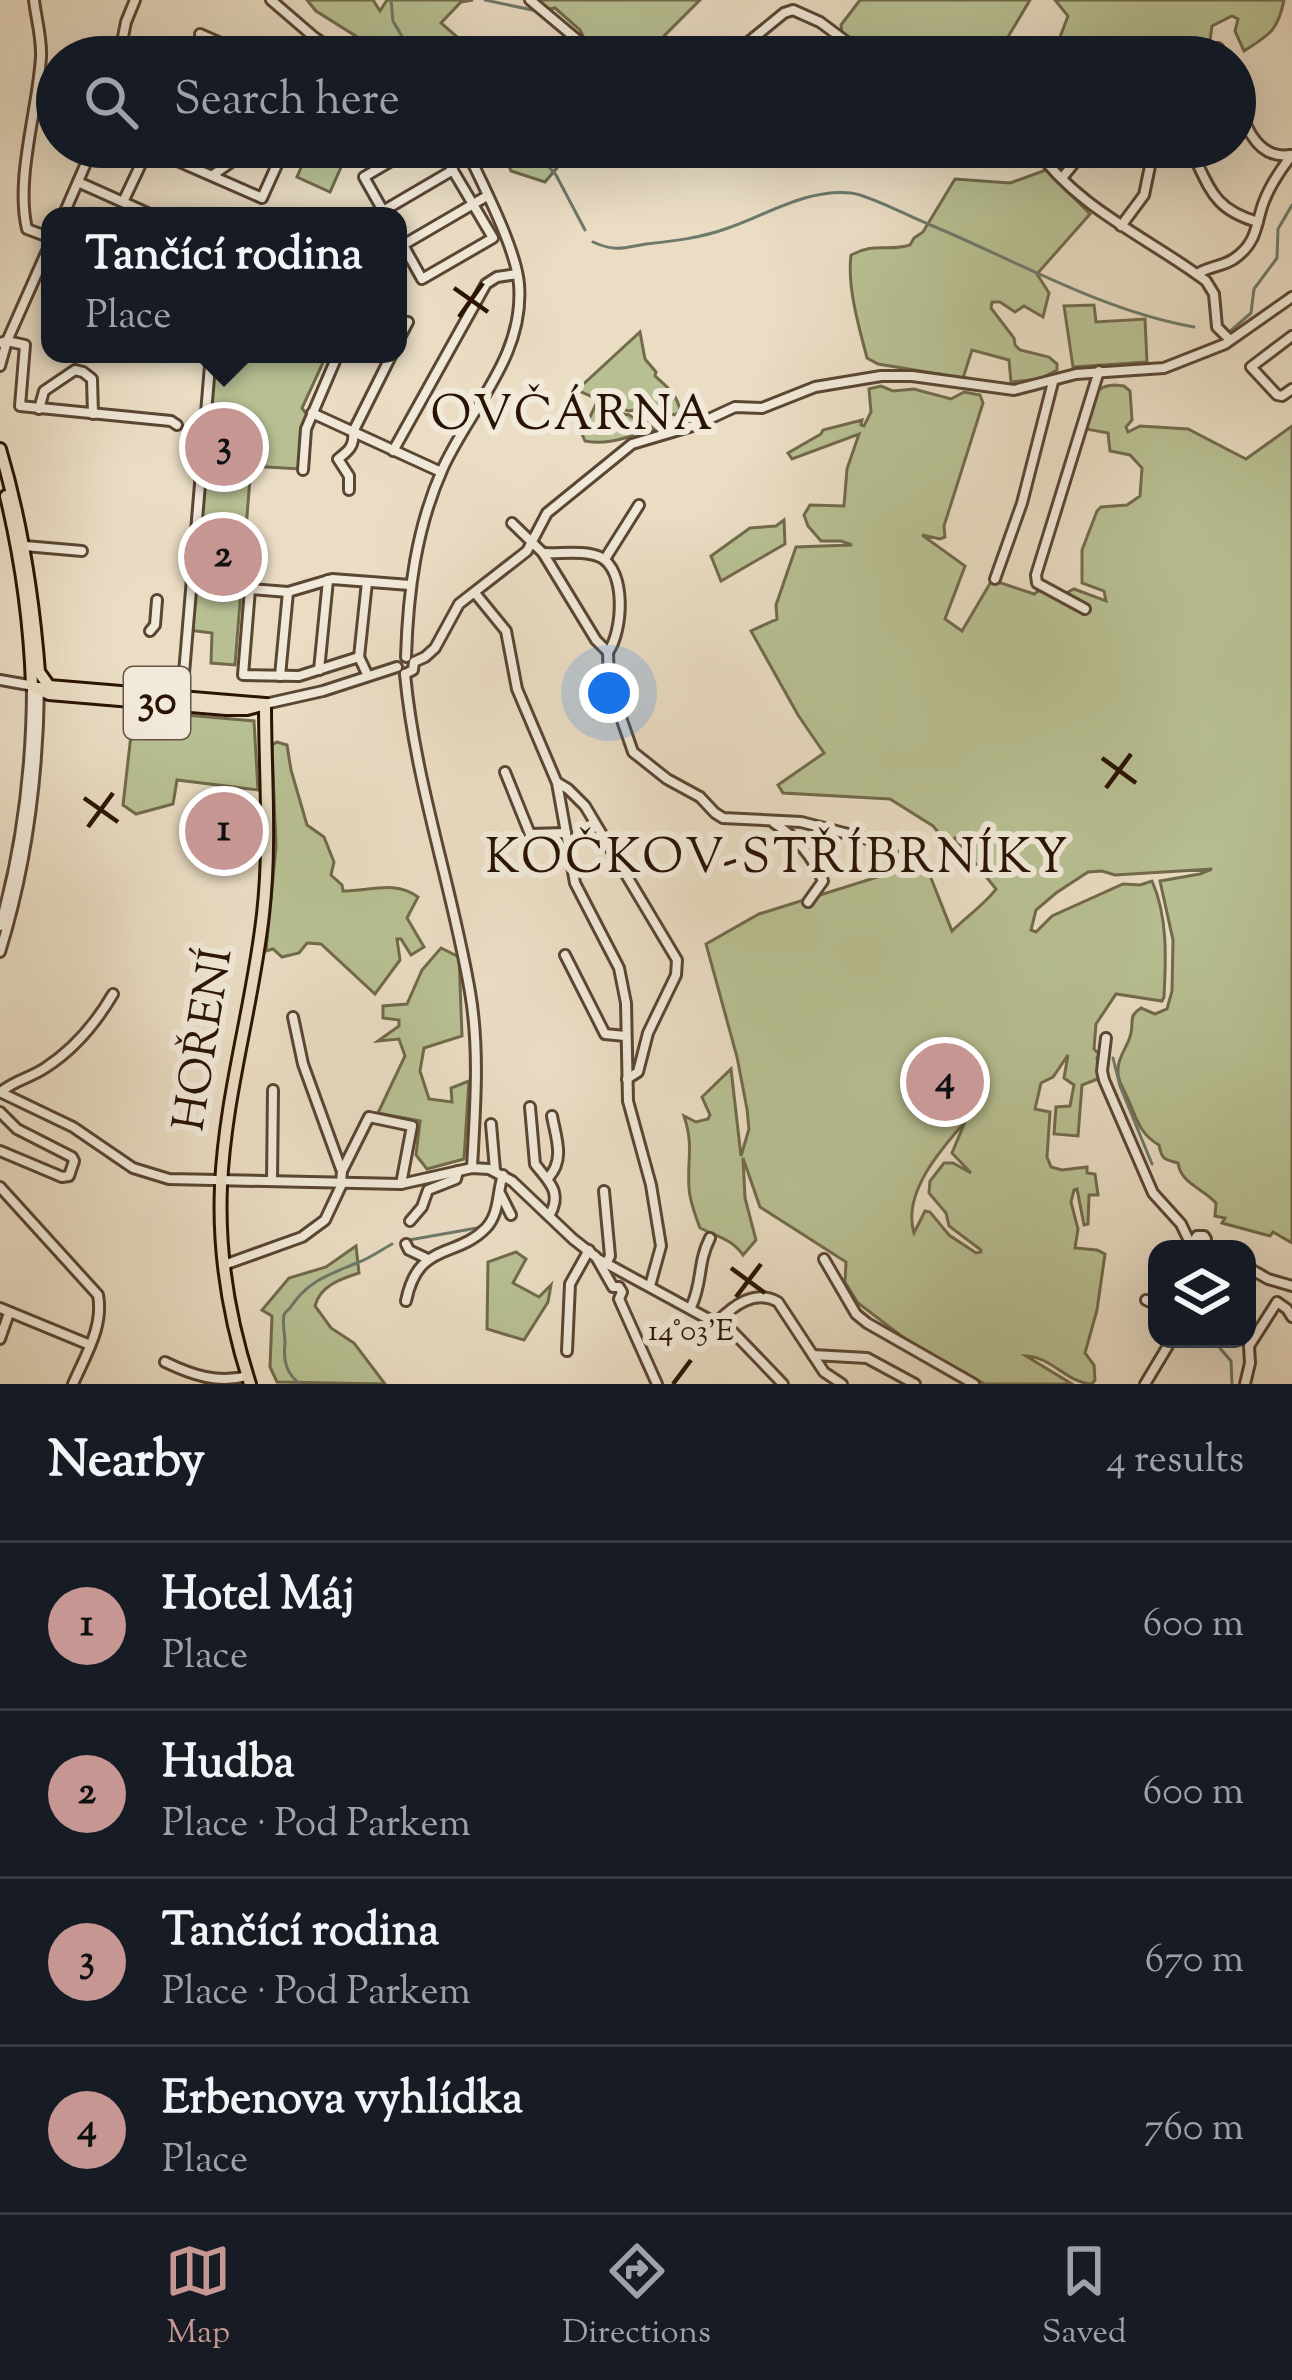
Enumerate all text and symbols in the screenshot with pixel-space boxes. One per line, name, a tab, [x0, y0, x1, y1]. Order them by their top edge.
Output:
search box	[36, 36, 1256, 168]
icon: search	[78, 69, 144, 135]
text: Search here	[174, 70, 400, 135]
popup	[41, 207, 407, 363]
text: Tančící rodina	[85, 225, 363, 290]
text: Place	[85, 290, 172, 346]
district label: OVČÁRNA	[430, 383, 716, 452]
pin: 3	[185, 402, 263, 492]
pin: 2	[184, 512, 262, 602]
your location	[579, 663, 639, 723]
road number: 30	[124, 667, 190, 739]
pin: 1	[185, 786, 263, 876]
district label: KOČKOV-STŘÍBRNÍKY	[485, 826, 1071, 895]
street label: HOŘENÍ	[159, 944, 253, 1136]
pin: 4	[906, 1037, 984, 1127]
map controls	[1148, 1240, 1256, 1348]
button: layers	[1148, 1240, 1256, 1348]
text: 14°03'E	[648, 1311, 734, 1354]
text: Nearby	[48, 1426, 205, 1499]
text: 4 results	[1106, 1434, 1244, 1490]
text: Hotel Máj	[162, 1565, 354, 1630]
text: 1	[80, 1598, 94, 1654]
text: 600 m	[1143, 1598, 1244, 1654]
text: Place	[162, 1630, 248, 1686]
text: Hudba	[162, 1733, 295, 1798]
text: 2	[78, 1766, 96, 1822]
text: 600 m	[1143, 1766, 1244, 1822]
text: Place · Pod Parkem	[162, 1798, 471, 1854]
text: Tančící rodina	[162, 1901, 439, 1966]
text: 3	[79, 1934, 95, 1990]
text: 670 m	[1145, 1934, 1244, 1990]
text: Place · Pod Parkem	[162, 1966, 471, 2022]
text: Erbenova vyhlídka	[162, 2069, 523, 2134]
text: 4	[77, 2102, 97, 2158]
text: 760 m	[1144, 2102, 1244, 2158]
text: Place	[162, 2134, 248, 2190]
tab: Map	[165, 2238, 231, 2358]
tab: Directions	[562, 2238, 711, 2358]
tab: Saved	[1042, 2238, 1127, 2358]

